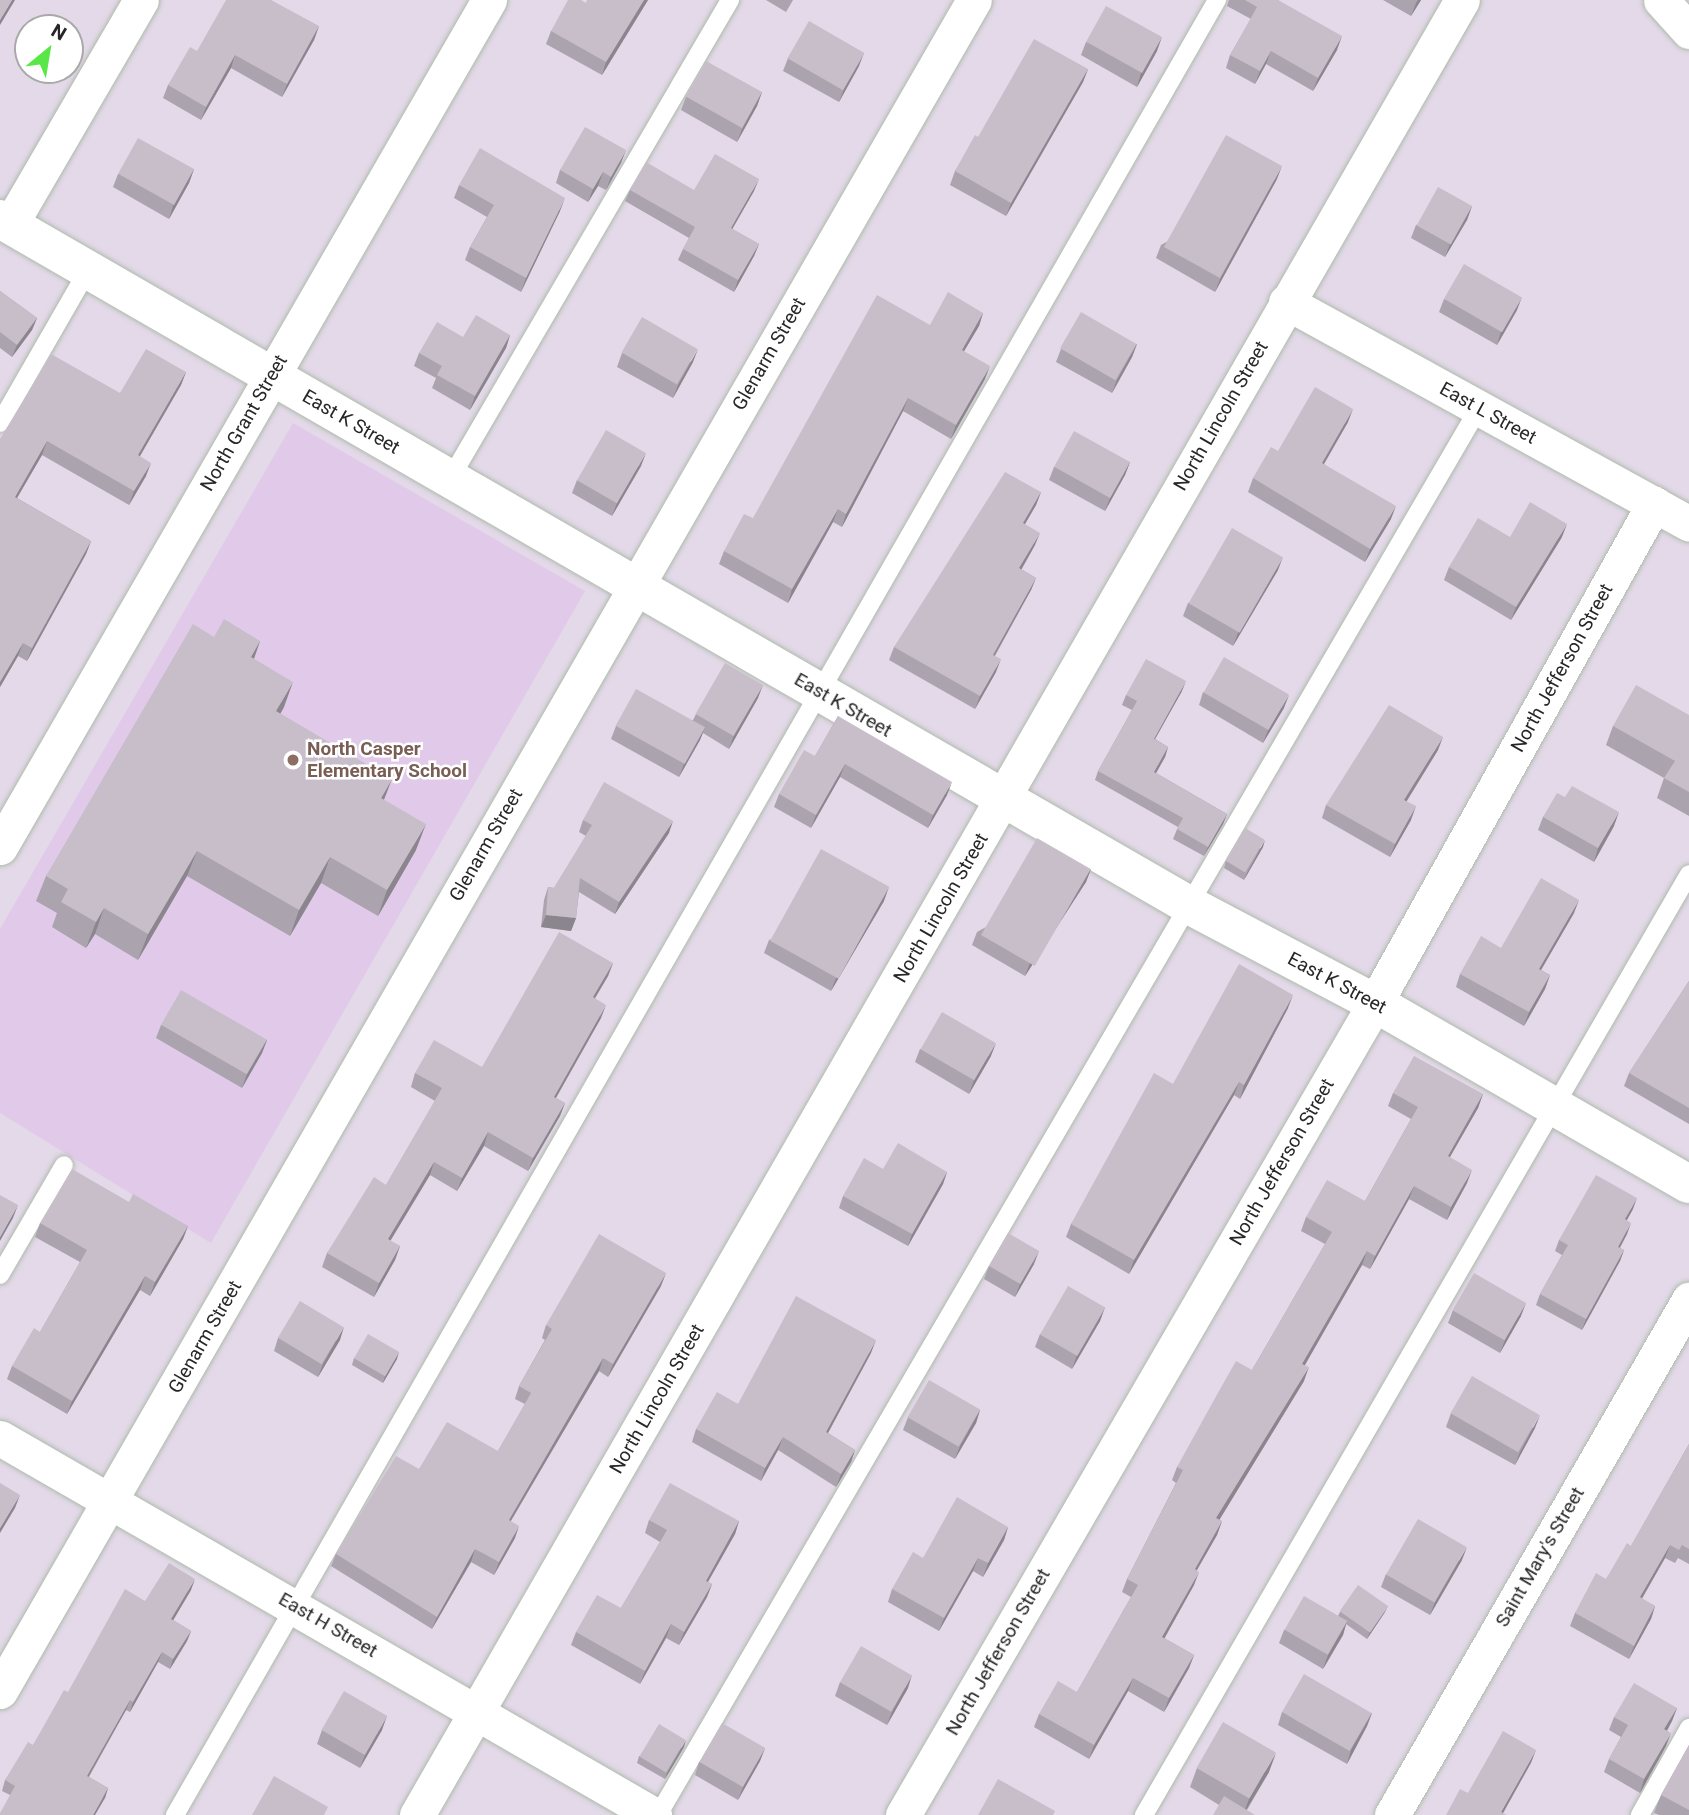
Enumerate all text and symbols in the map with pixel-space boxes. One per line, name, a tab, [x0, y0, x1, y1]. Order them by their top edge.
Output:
north arrow	[14, 14, 84, 84]
text: N	[47, 19, 70, 45]
street label: Glenarm Street	[728, 294, 810, 414]
street label: North Lincoln Street	[1169, 337, 1273, 495]
street label: North Grant Street	[196, 351, 292, 495]
street label: East L Street	[1436, 377, 1540, 449]
street label: East K Street	[298, 385, 404, 459]
street label: North Jefferson Street	[1506, 580, 1618, 756]
street label: East K Street	[790, 668, 896, 742]
place label: North Casper Elementary School	[307, 738, 467, 782]
marker: North Casper Elementary School	[285, 752, 301, 768]
street label: Glenarm Street	[445, 785, 527, 905]
street label: North Lincoln Street	[889, 829, 993, 987]
street label: East K Street	[1284, 947, 1390, 1019]
street label: North Jefferson Street	[1225, 1075, 1339, 1249]
street label: Glenarm Street	[164, 1277, 246, 1397]
street label: North Lincoln Street	[605, 1320, 709, 1478]
street label: Saint Mary's Street	[1491, 1483, 1589, 1631]
street label: North Jefferson Street	[941, 1565, 1055, 1739]
street label: East H Street	[275, 1588, 381, 1662]

